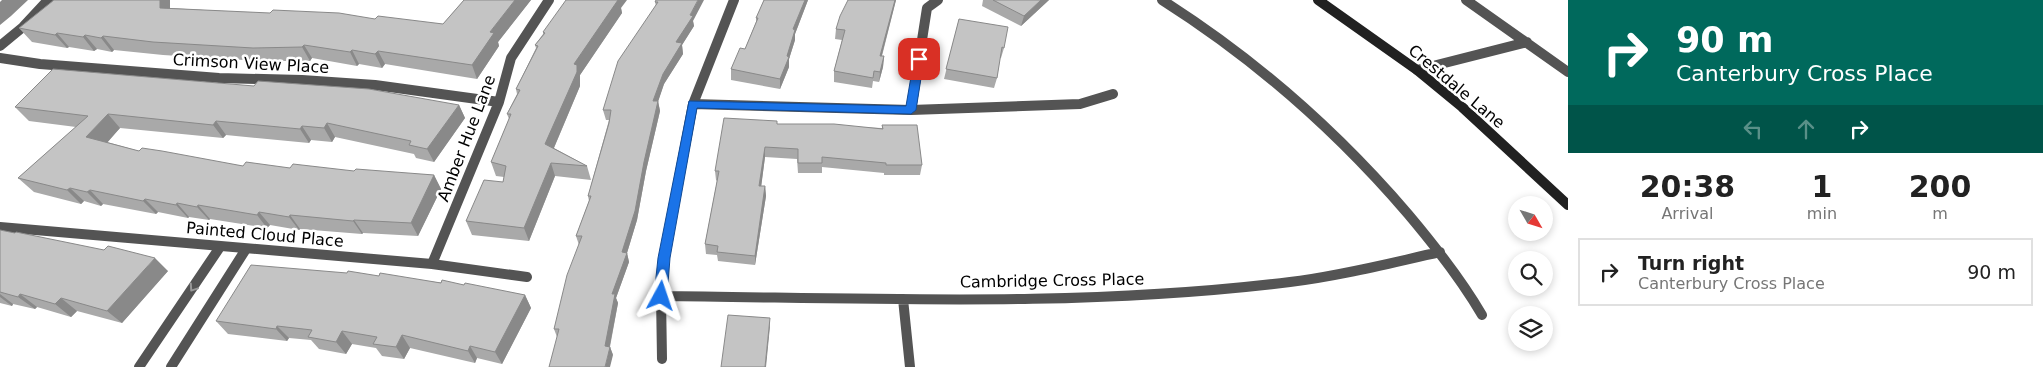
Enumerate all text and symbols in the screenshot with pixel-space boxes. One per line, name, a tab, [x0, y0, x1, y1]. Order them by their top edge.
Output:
icon: right	[1593, 20, 1658, 85]
text: 90 m	[1676, 20, 1773, 60]
pin	[898, 38, 940, 80]
street label: Crestdale Lane	[1405, 41, 1509, 132]
icon: arrive	[905, 45, 933, 73]
street label: Crimson View Place	[172, 50, 330, 77]
text: Canterbury Cross Place	[1676, 61, 1933, 86]
street label: Amber Hue Lane	[434, 72, 499, 204]
icon: left	[1739, 115, 1767, 143]
icon: ahead	[1792, 115, 1820, 143]
icon: right	[1845, 115, 1873, 143]
text: 20:38	[1640, 169, 1735, 204]
text: 1	[1811, 169, 1832, 204]
text: 200	[1909, 169, 1971, 204]
north arrow	[1508, 196, 1552, 241]
map controls	[1508, 196, 1553, 351]
text: Arrival	[1661, 204, 1713, 223]
text: min	[1807, 204, 1837, 223]
text: m	[1932, 204, 1948, 223]
street label: Painted Cloud Place	[185, 218, 344, 251]
button: search	[1508, 251, 1553, 296]
text: Turn right	[1638, 252, 1744, 274]
icon: right	[1595, 258, 1623, 286]
text: 90 m	[1967, 261, 2016, 283]
position arrow	[634, 269, 686, 321]
street label: Cambridge Cross Place	[960, 269, 1144, 292]
text: Canterbury Cross Place	[1638, 274, 1825, 293]
one-way arrow	[190, 282, 199, 292]
button: layers	[1508, 306, 1553, 351]

